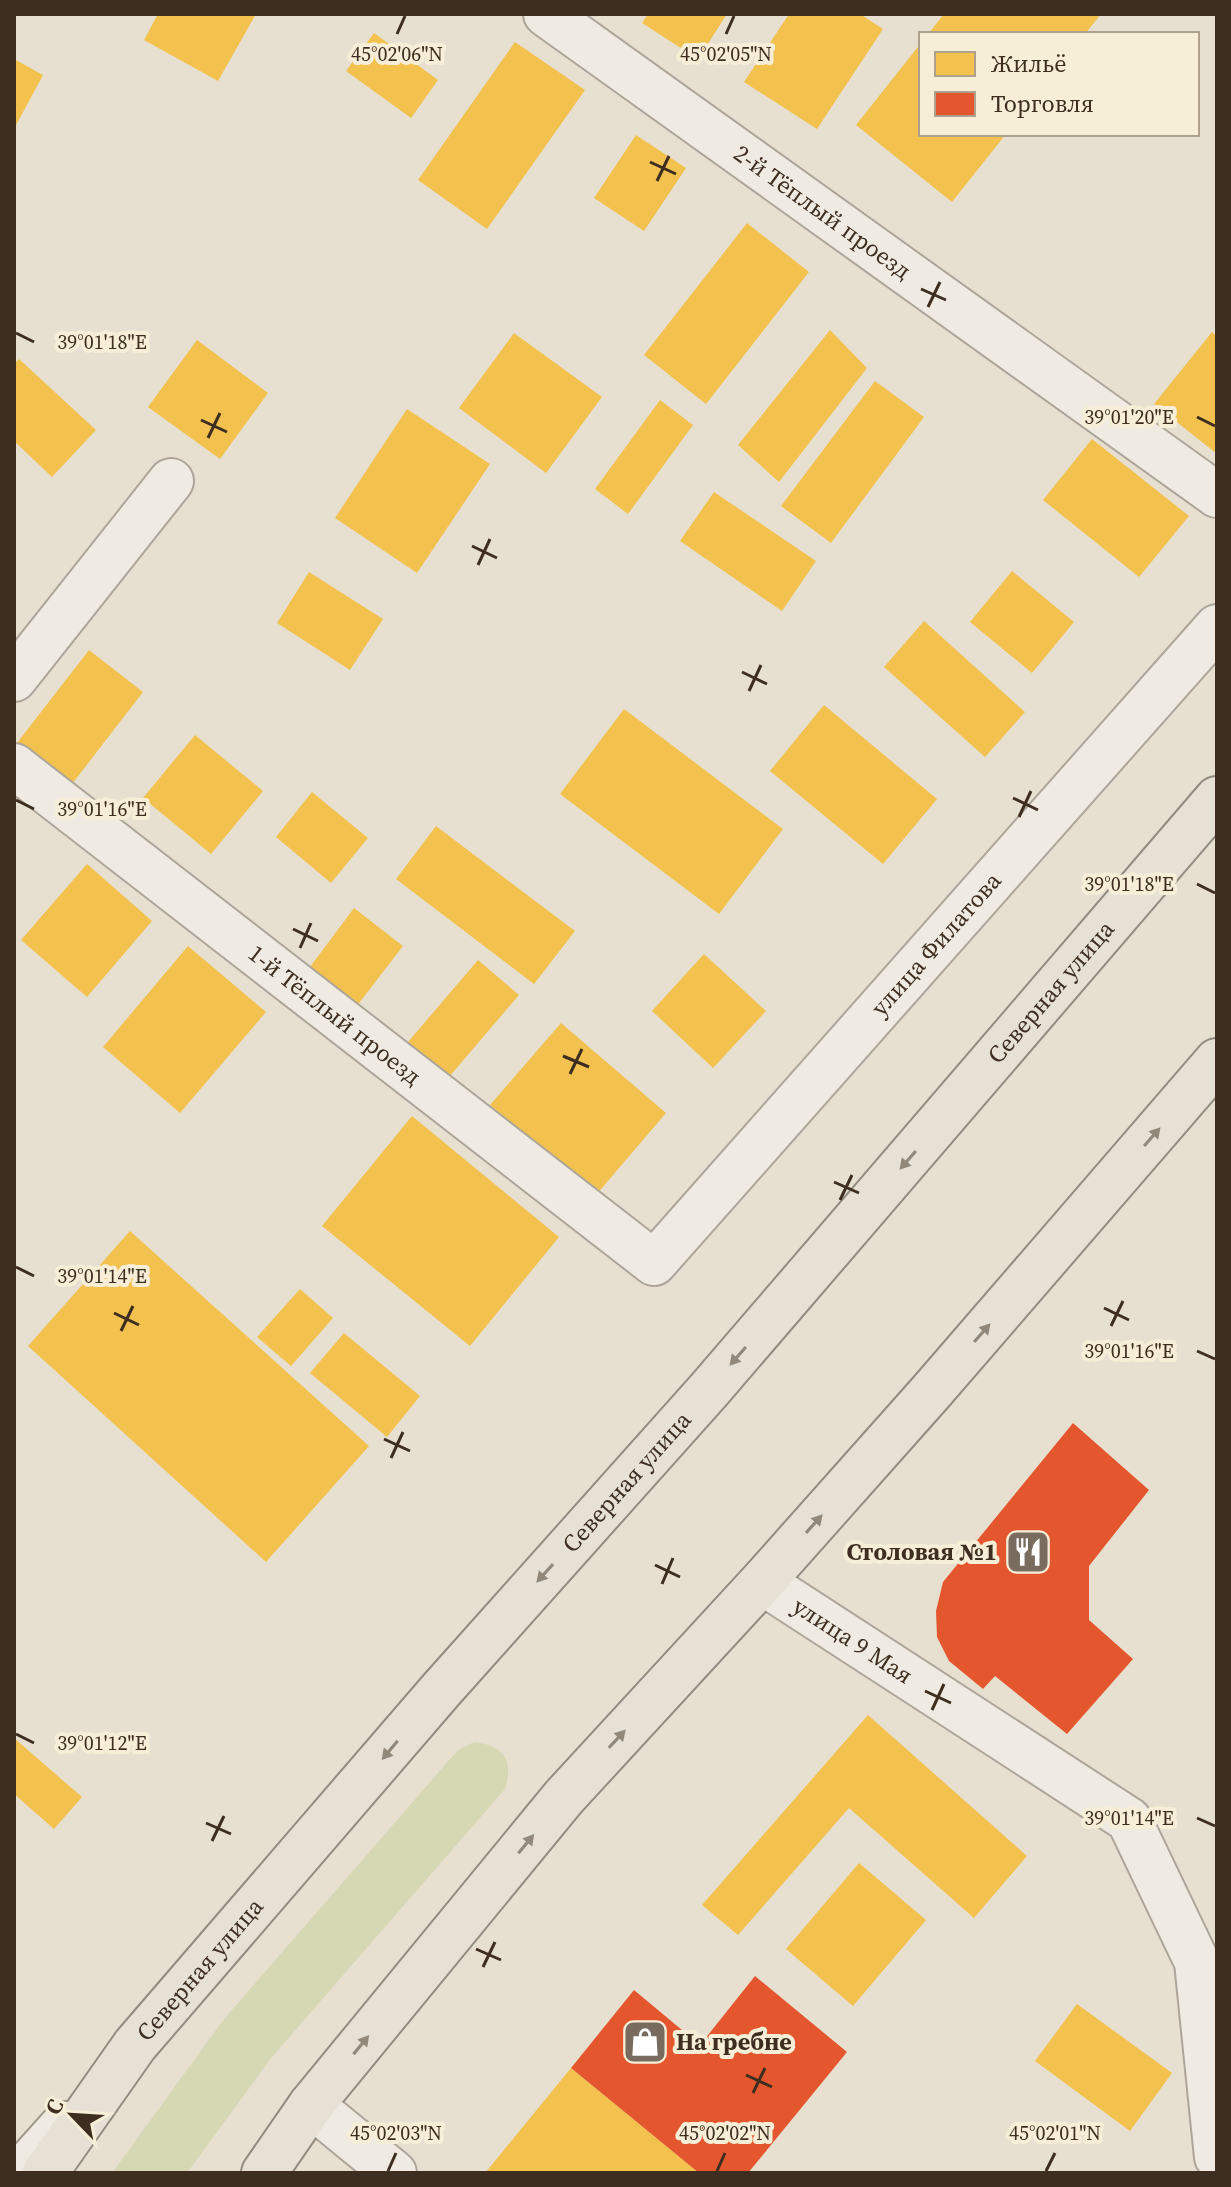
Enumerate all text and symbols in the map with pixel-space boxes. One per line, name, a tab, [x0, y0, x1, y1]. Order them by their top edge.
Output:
legend	[919, 32, 1199, 136]
text: 45°02'06"N	[351, 40, 443, 68]
text: 45°02'05"N	[680, 40, 772, 68]
text: Жильё	[991, 47, 1066, 80]
text: Торговля	[991, 87, 1094, 120]
street label: 2-й Тёплый проезд	[727, 137, 918, 287]
text: 39°01'18"E	[57, 328, 147, 356]
text: 39°01'20"E	[1084, 403, 1174, 431]
text: 39°01'16"E	[57, 795, 147, 823]
street label: улица Филатова	[863, 864, 1009, 1023]
text: 39°01'18"E	[1084, 870, 1174, 898]
street label: Северная улица	[980, 913, 1122, 1071]
street label: 1-й Тёплый проезд	[241, 937, 428, 1092]
one-way arrow	[1142, 1127, 1160, 1146]
one-way arrow	[900, 1149, 917, 1169]
text: 39°01'14"E	[57, 1262, 147, 1290]
one-way arrow	[972, 1324, 990, 1343]
text: 39°01'16"E	[1084, 1337, 1174, 1365]
one-way arrow	[730, 1346, 747, 1366]
street label: Северная улица	[554, 1403, 699, 1560]
one-way arrow	[804, 1514, 822, 1533]
restaurant icon: Столовая №1	[1004, 1528, 1052, 1576]
place label: Столовая №1	[846, 1535, 997, 1568]
one-way arrow	[537, 1563, 554, 1583]
street label: улица 9 Мая	[786, 1589, 919, 1691]
text: 39°01'12"E	[57, 1729, 147, 1757]
one-way arrow	[608, 1730, 626, 1749]
one-way arrow	[382, 1739, 399, 1759]
text: 39°01'14"E	[1084, 1804, 1174, 1832]
one-way arrow	[517, 1834, 533, 1854]
street label: Северная улица	[129, 1890, 271, 2048]
shop icon: На гребне	[621, 2018, 669, 2066]
place label: На гребне	[676, 2025, 792, 2058]
one-way arrow	[352, 2035, 369, 2055]
north arrow	[32, 2075, 112, 2155]
text: С	[37, 2094, 70, 2119]
text: 45°02'03"N	[350, 2119, 442, 2147]
text: 45°02'02"N	[679, 2119, 771, 2147]
text: 45°02'01"N	[1009, 2119, 1101, 2147]

